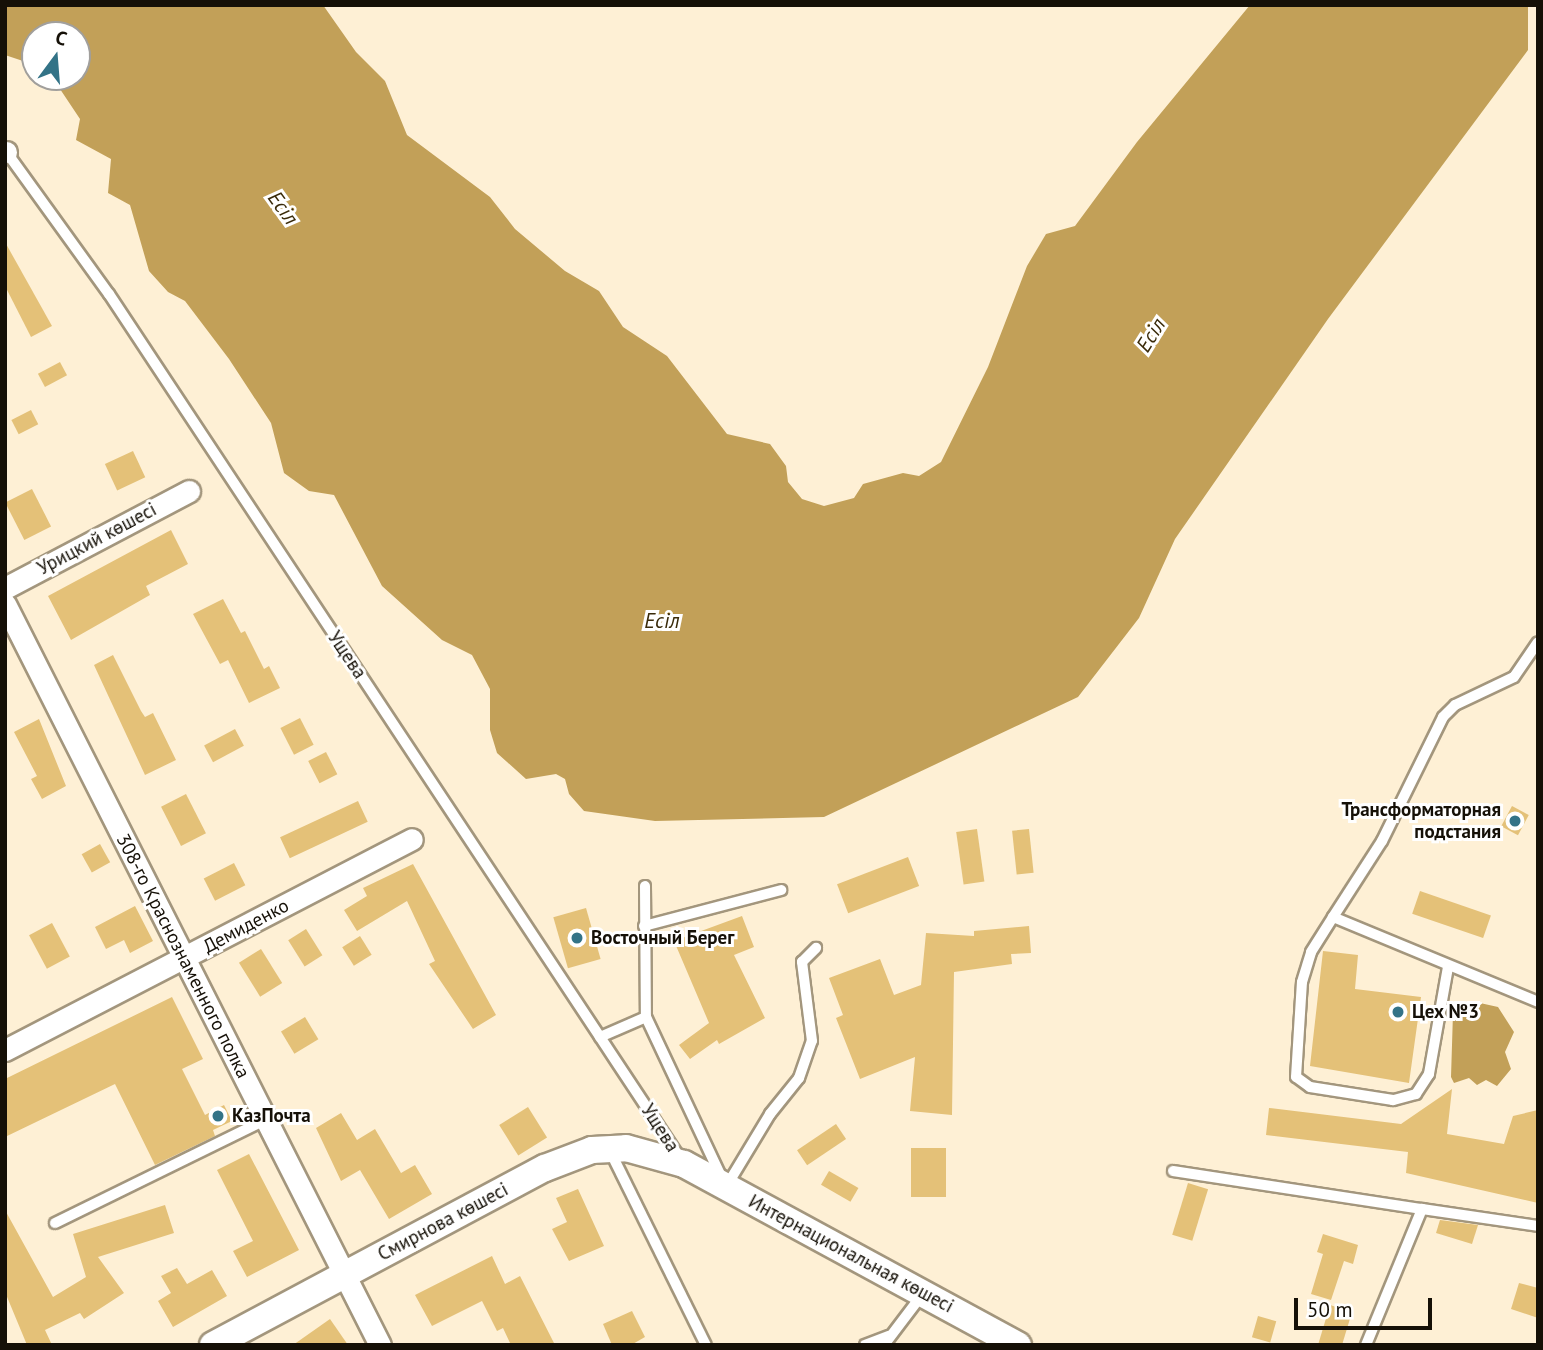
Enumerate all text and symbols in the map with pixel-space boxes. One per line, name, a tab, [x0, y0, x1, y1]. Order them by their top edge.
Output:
north arrow	[21, 21, 91, 91]
text: С	[53, 25, 70, 51]
water label: Есіл	[262, 186, 304, 230]
water label: Есіл	[1131, 313, 1171, 357]
street label: Урицкий көшесі	[34, 498, 160, 580]
water label: Есіл	[644, 608, 680, 634]
street label: Ущева	[323, 627, 371, 683]
place label: Трансформаторная подстания	[1341, 799, 1501, 843]
marker: Трансформаторная подстания	[1507, 813, 1523, 829]
street label: 308-го Краснознаменного полка	[111, 830, 255, 1082]
street label: Демиденко	[199, 894, 293, 958]
place label: Восточный Берег	[591, 927, 734, 949]
marker: Восточный Берег	[569, 930, 585, 946]
place label: Цех №3	[1412, 1001, 1479, 1023]
marker: Цех №3	[1390, 1004, 1406, 1020]
street label: Ущева	[636, 1100, 684, 1156]
place label: КазПочта	[232, 1105, 311, 1127]
marker: КазПочта	[210, 1108, 226, 1124]
street label: Смирнова көшесі	[374, 1178, 512, 1266]
street label: Интернациональная көшесі	[745, 1190, 957, 1318]
scale bar	[1298, 1284, 1436, 1328]
text: 50 m	[1307, 1296, 1353, 1323]

